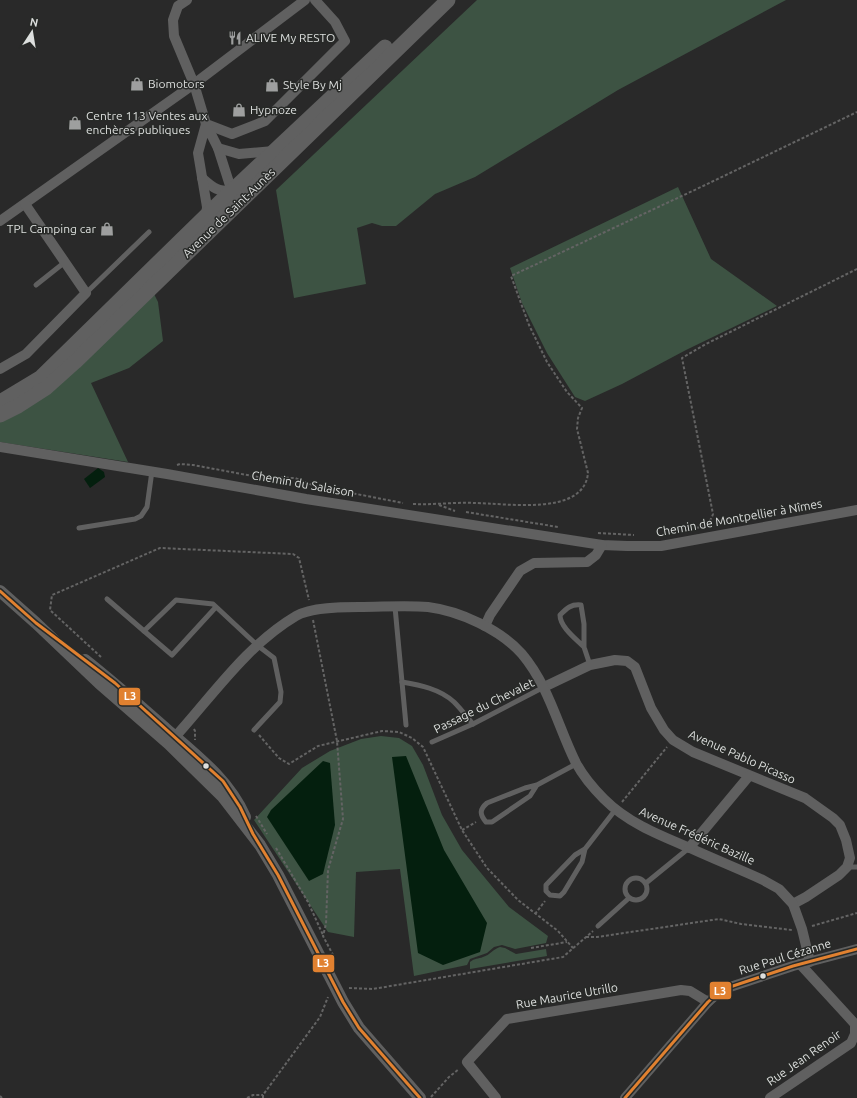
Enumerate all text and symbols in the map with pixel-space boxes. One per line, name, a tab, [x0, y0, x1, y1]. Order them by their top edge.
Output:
north arrow	[12, 12, 52, 52]
text: N	[29, 15, 39, 29]
restaurant icon: ALIVE My RESTO	[227, 30, 243, 46]
place label: ALIVE My RESTO	[246, 31, 335, 44]
shop icon: Biomotors	[129, 76, 145, 92]
place label: Biomotors	[148, 77, 204, 90]
shop icon: Style By Mj	[264, 77, 280, 93]
place label: Style By Mj	[283, 78, 342, 91]
shop icon: Hypnoze	[231, 102, 247, 118]
place label: Hypnoze	[250, 103, 297, 116]
place label: Centre 113 Ventes aux enchères publiques	[86, 109, 208, 136]
shop icon: Centre 113 Ventes aux enchères publiques	[67, 115, 83, 131]
street label: Avenue de Saint-Aunès	[180, 165, 277, 260]
shop icon: TPL Camping car	[99, 221, 115, 237]
place label: TPL Camping car	[7, 222, 96, 235]
street label: Chemin du Salaison	[251, 468, 355, 499]
street label: Chemin de Montpellier à Nîmes	[655, 496, 823, 539]
street label: Passage du Chevalet	[431, 675, 536, 736]
line badge: L3	[118, 687, 141, 706]
text: L3	[124, 690, 136, 702]
street label: Avenue Pablo Picasso	[687, 727, 798, 786]
unlabelled marker	[201, 761, 211, 771]
street label: Avenue Frédéric Bazille	[637, 804, 757, 867]
street label: Rue Paul Cézanne	[737, 936, 832, 977]
line badge: L3	[312, 954, 335, 973]
text: L3	[317, 957, 329, 969]
unlabelled marker	[758, 971, 768, 981]
street label: Rue Maurice Utrillo	[515, 980, 619, 1011]
line badge: L3	[709, 981, 732, 1000]
text: L3	[714, 985, 726, 997]
street label: Rue Jean Renoir	[764, 1027, 844, 1088]

